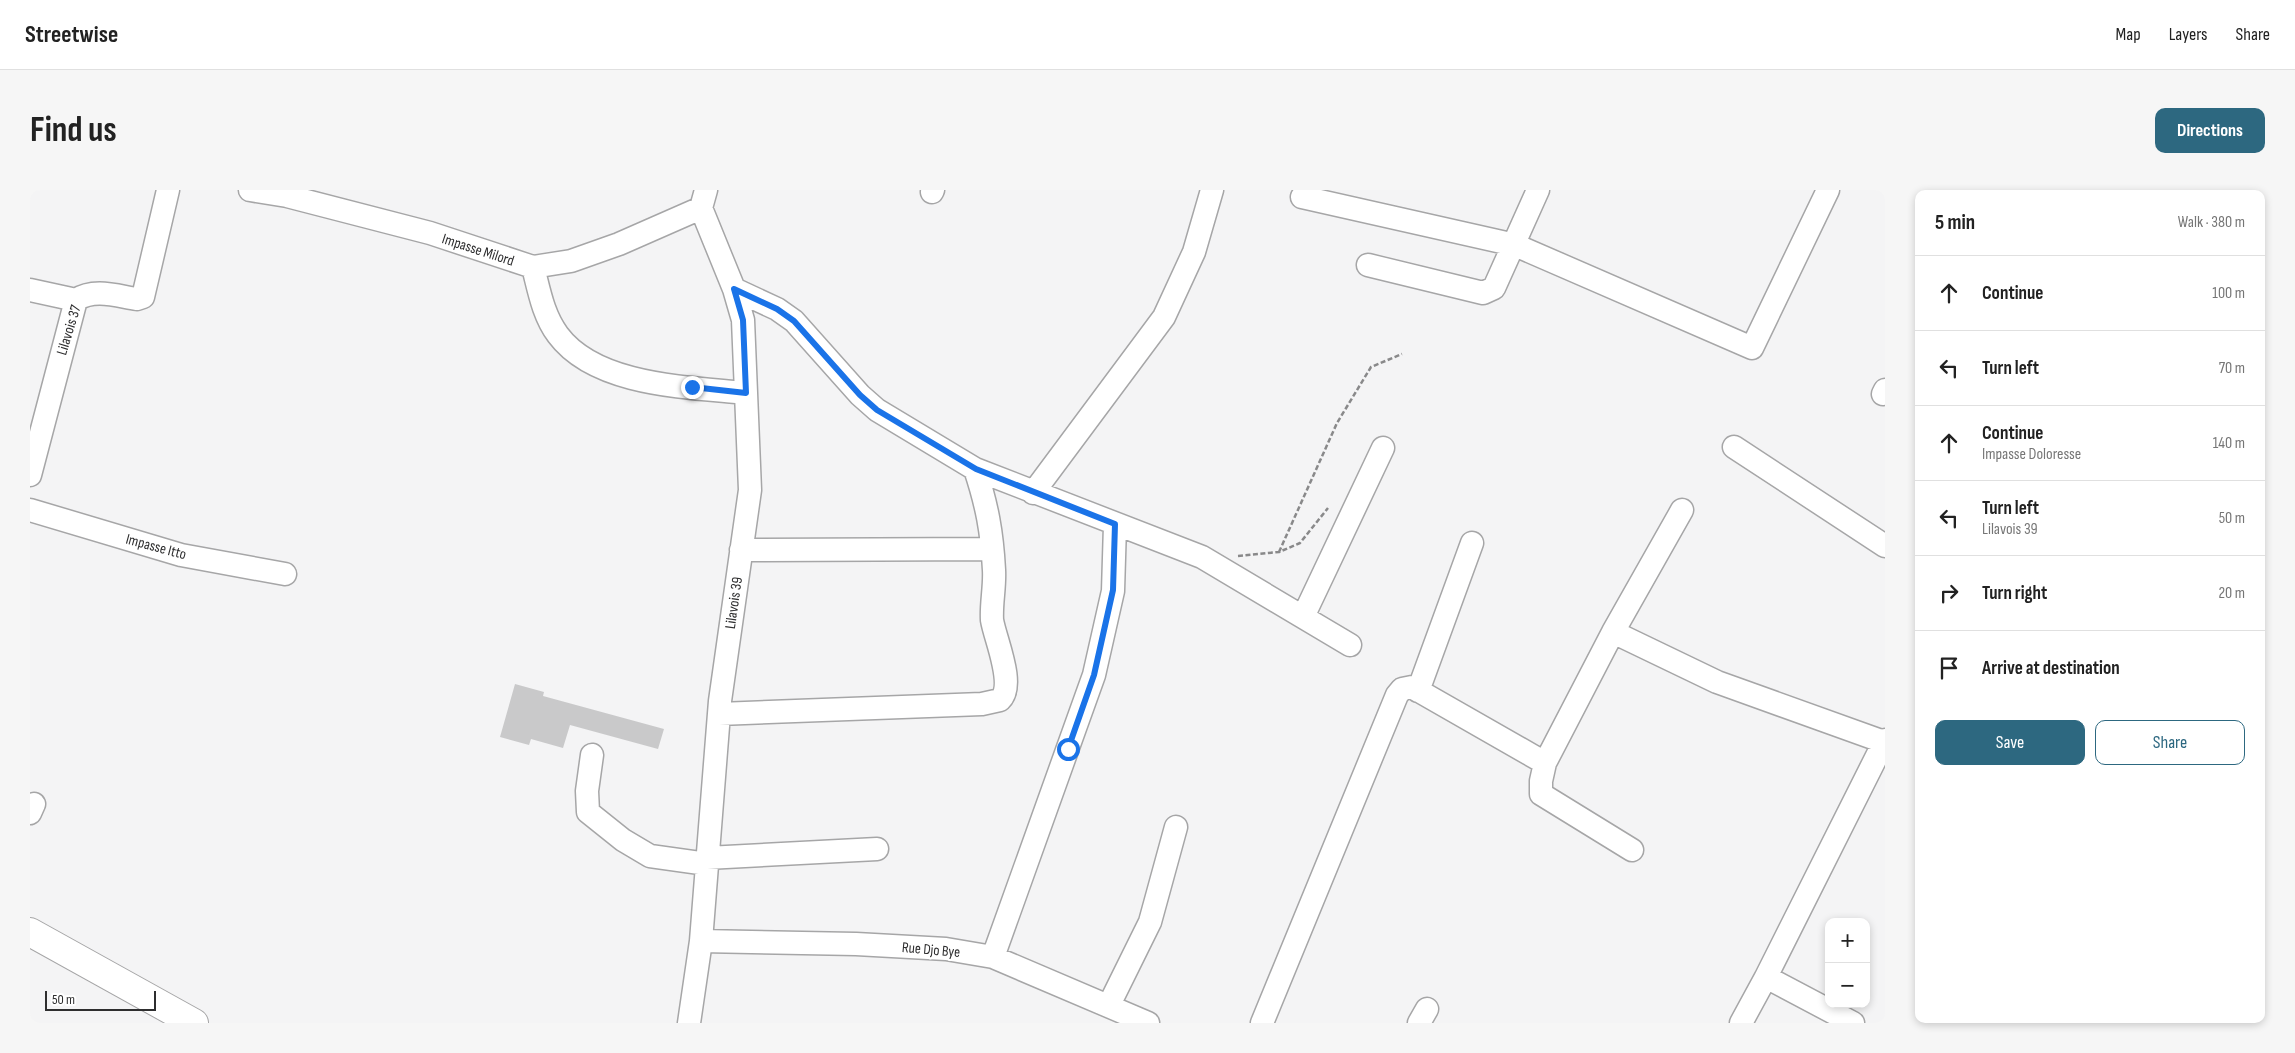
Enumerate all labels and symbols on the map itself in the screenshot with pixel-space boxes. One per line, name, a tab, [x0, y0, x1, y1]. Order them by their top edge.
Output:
street label: Impasse Milord	[440, 229, 516, 271]
street label: Lilavois 37	[52, 303, 86, 357]
route end	[681, 376, 704, 399]
street label: Impasse Itto	[124, 530, 188, 564]
street label: Lilavois 39	[721, 576, 747, 630]
route start	[1057, 738, 1080, 761]
street label: Rue Djo Bye	[901, 938, 961, 962]
scale bar	[45, 988, 156, 1011]

